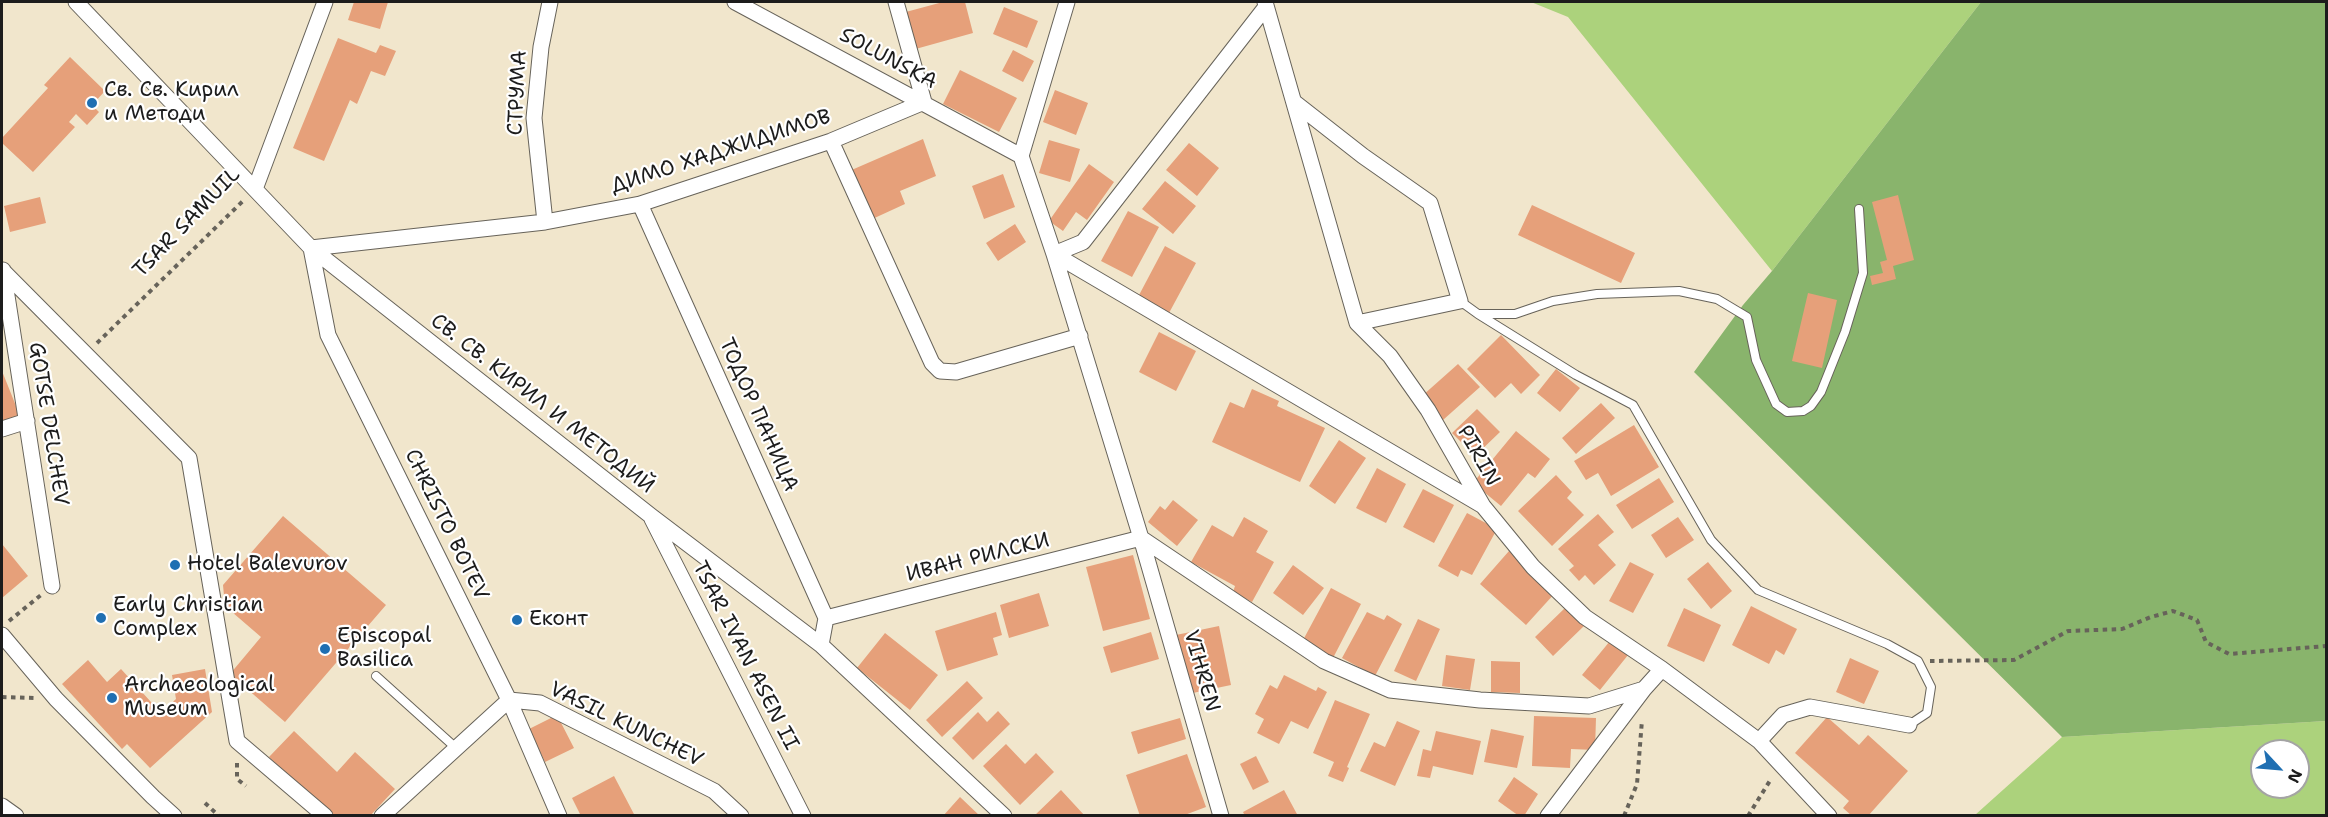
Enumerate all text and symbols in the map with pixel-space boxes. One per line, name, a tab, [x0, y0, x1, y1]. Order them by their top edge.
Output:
street label: SOLUNSKA	[835, 23, 941, 95]
street label: СТРУМА	[503, 50, 533, 136]
place label: Св. Св. Кирил и Методи	[104, 78, 239, 128]
marker: Св. Св. Кирил и Методи	[85, 96, 99, 110]
street label: ДИМО ХАДЖИДИМОВ	[608, 104, 834, 200]
street label: TSAR SAMUIL	[128, 163, 246, 283]
street label: СВ. СВ. КИРИЛ И МЕТОДИЙ	[425, 309, 659, 499]
street label: ТОДОР ПАНИЦА	[713, 335, 803, 495]
street label: GOTSE DELCHEV	[23, 340, 73, 508]
street label: PIRIN	[1451, 421, 1505, 491]
street label: CHRISTO BOTEV	[399, 445, 493, 605]
street label: ИВАН РИЛСКИ	[904, 528, 1052, 588]
place label: Hotel Balevurov	[187, 552, 348, 578]
street label: TSAR IVAN ASEN II	[686, 557, 804, 755]
marker: Hotel Balevurov	[168, 558, 182, 572]
place label: Early Christian Complex	[113, 593, 263, 643]
place label: Еконт	[529, 607, 588, 633]
marker: Early Christian Complex	[94, 611, 108, 625]
marker: Еконт	[510, 613, 524, 627]
place label: Еpiscopal Basilica	[337, 624, 431, 674]
street label: VIHREN	[1177, 627, 1225, 715]
marker: Еpiscopal Basilica	[318, 642, 332, 656]
place label: Archaeological Museum	[124, 673, 275, 723]
street label: VASIL KUNCHEV	[545, 677, 707, 773]
marker: Archaeological Museum	[105, 691, 119, 705]
north arrow	[2250, 739, 2310, 799]
text: N	[2283, 766, 2307, 787]

